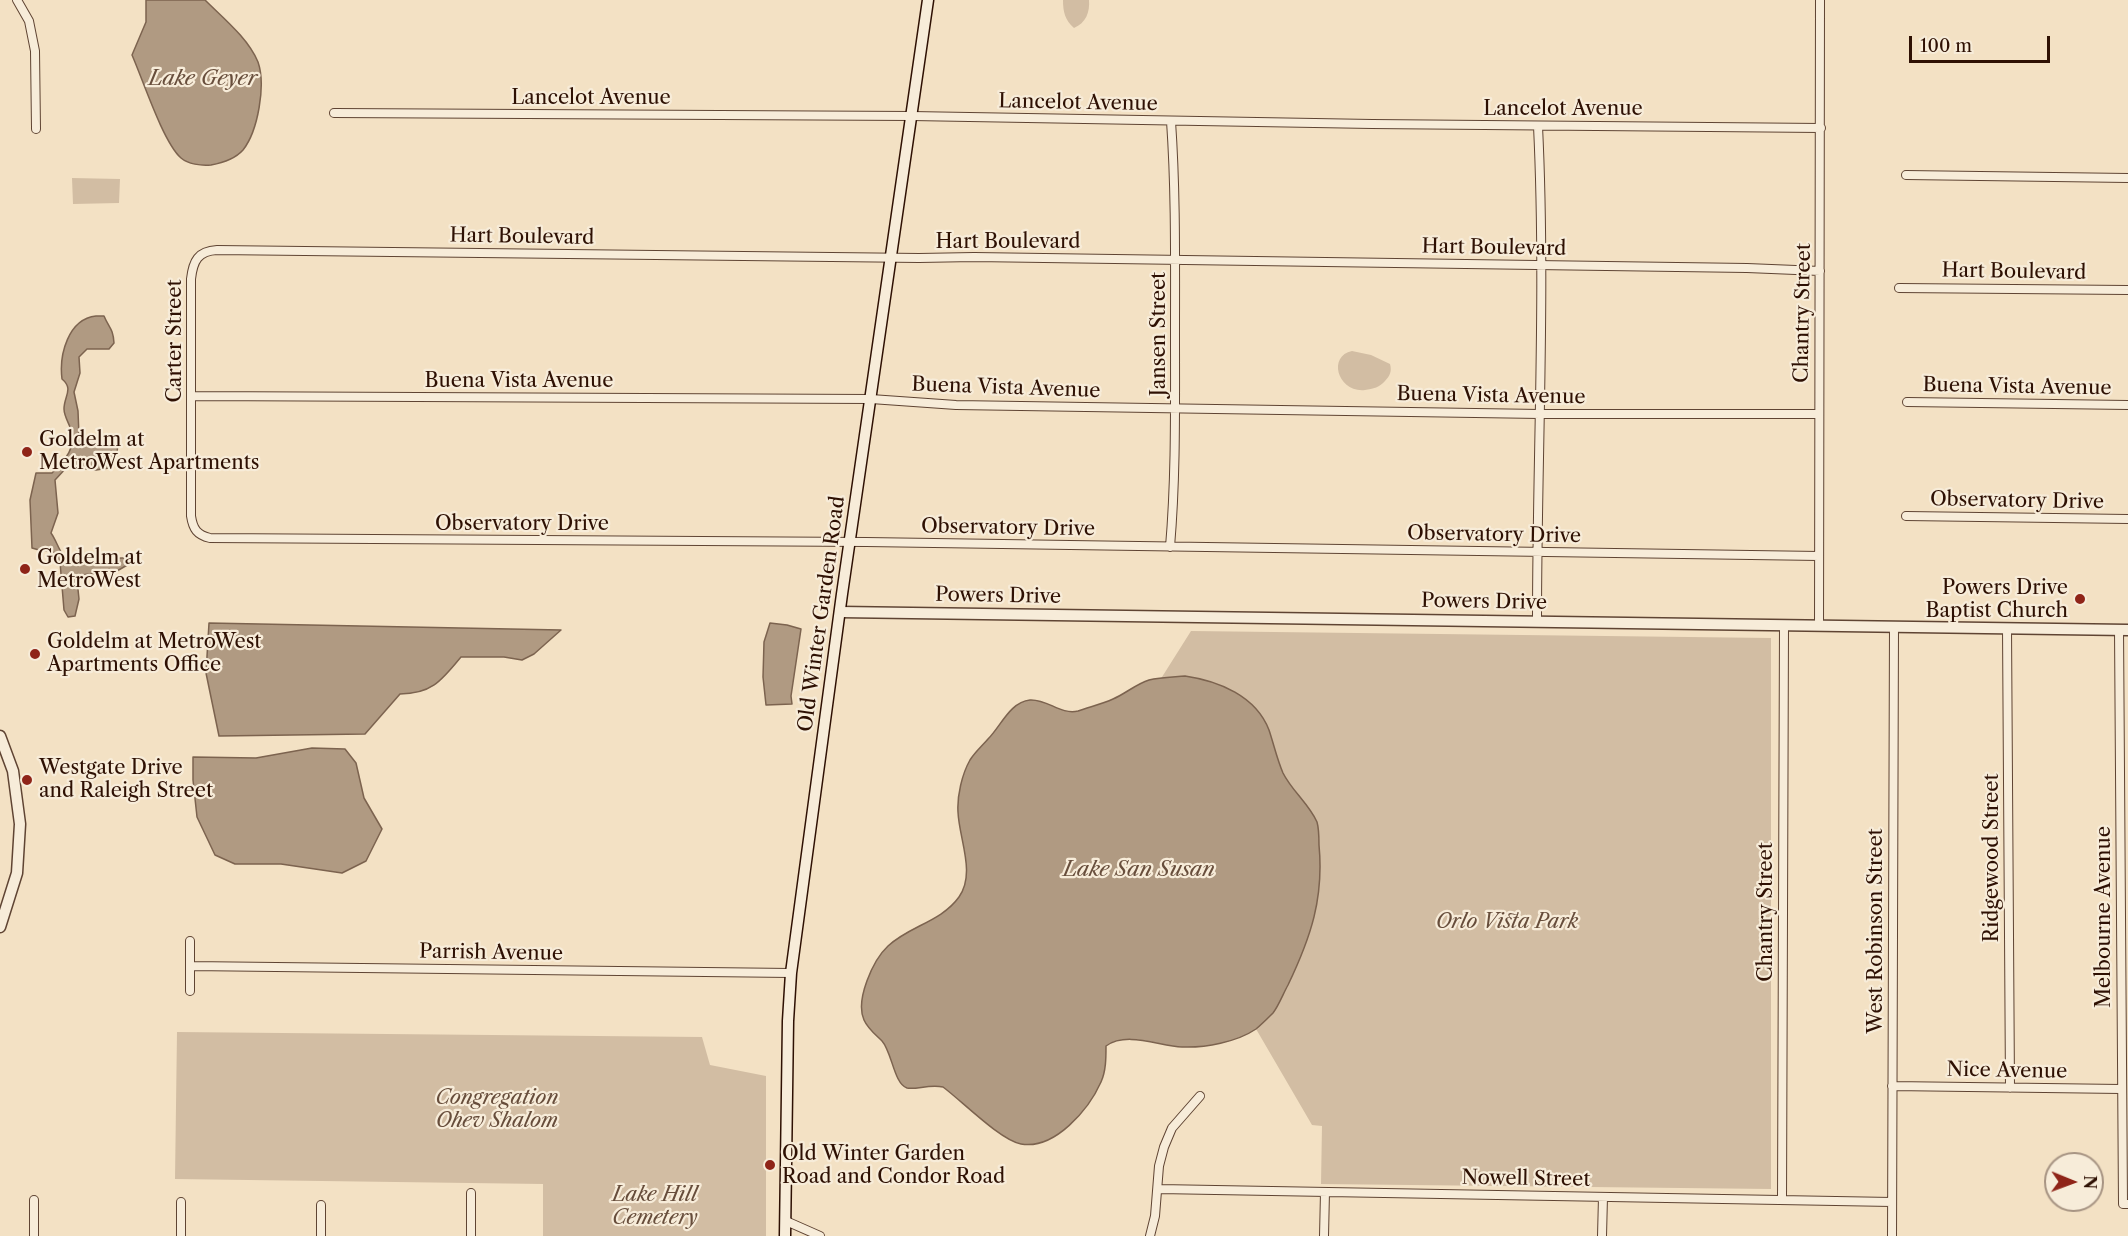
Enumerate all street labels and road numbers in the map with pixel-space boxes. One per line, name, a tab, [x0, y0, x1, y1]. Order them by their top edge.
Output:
street label: Lancelot Avenue	[511, 86, 671, 110]
street label: Lancelot Avenue	[998, 90, 1158, 116]
street label: Lancelot Avenue	[1483, 97, 1643, 121]
street label: Hart Boulevard	[449, 224, 595, 250]
street label: Hart Boulevard	[936, 230, 1080, 254]
street label: Hart Boulevard	[1421, 235, 1567, 261]
street label: Chantry Street	[1790, 243, 1816, 383]
street label: Hart Boulevard	[1941, 259, 2087, 285]
street label: Jansen Street	[1147, 272, 1171, 396]
street label: Carter Street	[163, 279, 187, 403]
street label: Buena Vista Avenue	[424, 369, 614, 393]
street label: Buena Vista Avenue	[911, 373, 1101, 403]
street label: Buena Vista Avenue	[1922, 373, 2112, 401]
street label: Buena Vista Avenue	[1396, 382, 1586, 410]
street label: Observatory Drive	[1930, 487, 2104, 515]
street label: Old Winter Garden Road	[794, 495, 850, 733]
street label: Observatory Drive	[435, 512, 609, 536]
street label: Observatory Drive	[921, 514, 1095, 542]
street label: Observatory Drive	[1407, 521, 1581, 549]
street label: Powers Drive	[935, 583, 1061, 609]
street label: Powers Drive	[1421, 589, 1547, 615]
street label: Ridgewood Street	[1980, 774, 2004, 942]
street label: Melbourne Avenue	[2092, 826, 2116, 1008]
street label: West Robinson Street	[1864, 828, 1888, 1034]
street label: Chantry Street	[1754, 842, 1778, 982]
street label: Parrish Avenue	[419, 940, 563, 966]
street label: Nice Avenue	[1947, 1058, 2067, 1084]
street label: Nowell Street	[1461, 1166, 1591, 1192]

